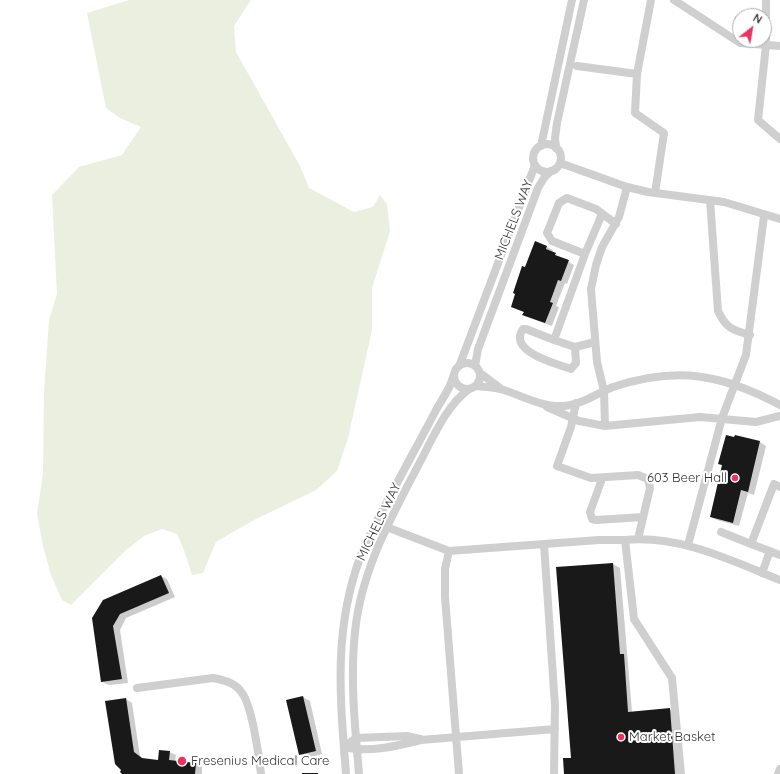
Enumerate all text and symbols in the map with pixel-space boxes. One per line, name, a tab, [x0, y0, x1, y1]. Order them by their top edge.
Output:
north arrow	[732, 8, 772, 48]
text: N	[751, 10, 765, 27]
street label: MICHELS WAY	[492, 178, 536, 262]
place label: 603 Beer Hall	[647, 470, 727, 486]
marker: 603 Beer Hall	[730, 473, 740, 483]
street label: MICHELS WAY	[353, 481, 405, 563]
place label: Market Basket	[629, 729, 715, 745]
marker: Market Basket	[616, 732, 626, 742]
place label: Fresenius Medical Care	[191, 753, 329, 769]
marker: Fresenius Medical Care	[176, 755, 188, 767]

